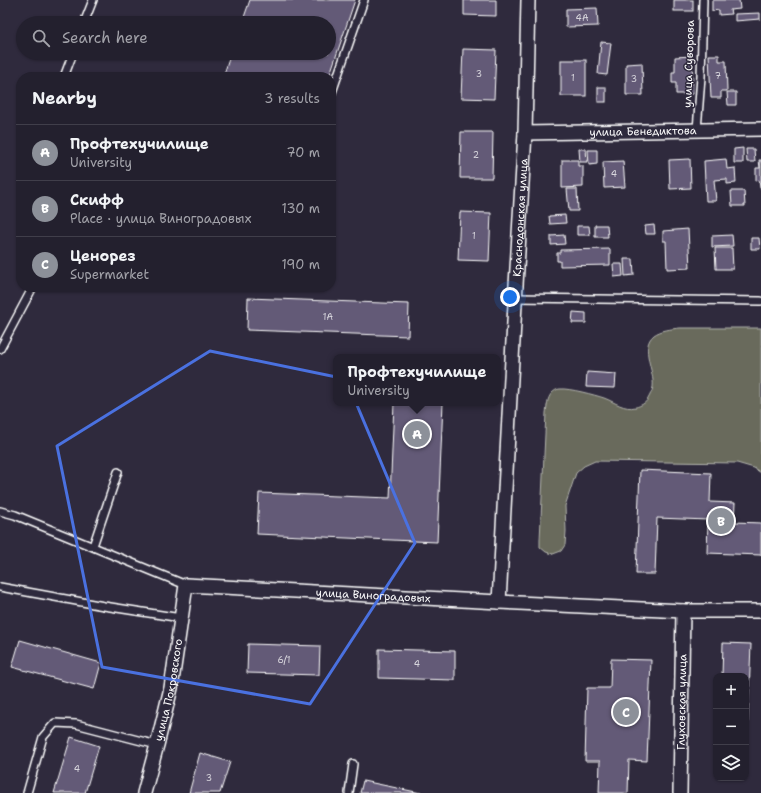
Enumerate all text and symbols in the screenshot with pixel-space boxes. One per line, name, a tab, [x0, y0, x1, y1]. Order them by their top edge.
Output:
house number: 4А	[576, 12, 589, 24]
search box	[16, 16, 336, 60]
street label: улица Суворова	[680, 20, 698, 108]
icon: search	[30, 27, 52, 49]
text: Search here	[62, 28, 148, 48]
house number: 3	[476, 68, 482, 80]
house number: 7	[715, 70, 721, 82]
house number: 1	[571, 72, 575, 84]
house number: 3	[631, 73, 637, 85]
text: Nearby	[32, 87, 97, 109]
text: 3 results	[264, 90, 320, 107]
street label: улица Бенедиктова	[589, 123, 697, 139]
text: Профтехучилище	[70, 134, 209, 154]
text: A	[40, 144, 50, 161]
text: 70 m	[286, 144, 320, 161]
house number: 2	[473, 149, 479, 161]
text: University	[70, 154, 132, 171]
street label: Краснодонская улица	[509, 158, 531, 277]
house number: 4	[611, 168, 617, 180]
text: Скифф	[70, 190, 124, 210]
text: B	[41, 200, 49, 217]
text: 130 m	[282, 200, 320, 217]
text: Place · улица Виноградовых	[70, 210, 251, 227]
house number: 1	[472, 230, 476, 242]
text: Ценорез	[70, 246, 136, 266]
text: C	[41, 256, 49, 273]
text: 190 m	[281, 256, 320, 273]
text: Supermarket	[70, 266, 149, 283]
your location	[500, 287, 520, 307]
house number: 1А	[323, 311, 334, 323]
popup	[333, 354, 501, 406]
text: Профтехучилище	[348, 362, 486, 382]
text: University	[348, 382, 410, 399]
pin: A	[404, 419, 430, 449]
pin: B	[708, 506, 734, 536]
street label: улица Виноградовых	[315, 585, 431, 606]
street label: улица Покровского	[151, 637, 186, 743]
house number: 6/1	[277, 654, 291, 666]
street label: Глуховская улица	[673, 654, 690, 750]
house number: 4	[414, 658, 420, 670]
map controls	[713, 673, 749, 781]
button: +	[713, 673, 749, 709]
pin: C	[613, 697, 639, 727]
button: −	[713, 709, 749, 745]
button: layers	[713, 745, 749, 781]
house number: 4	[74, 763, 80, 775]
house number: 3	[206, 772, 212, 784]

